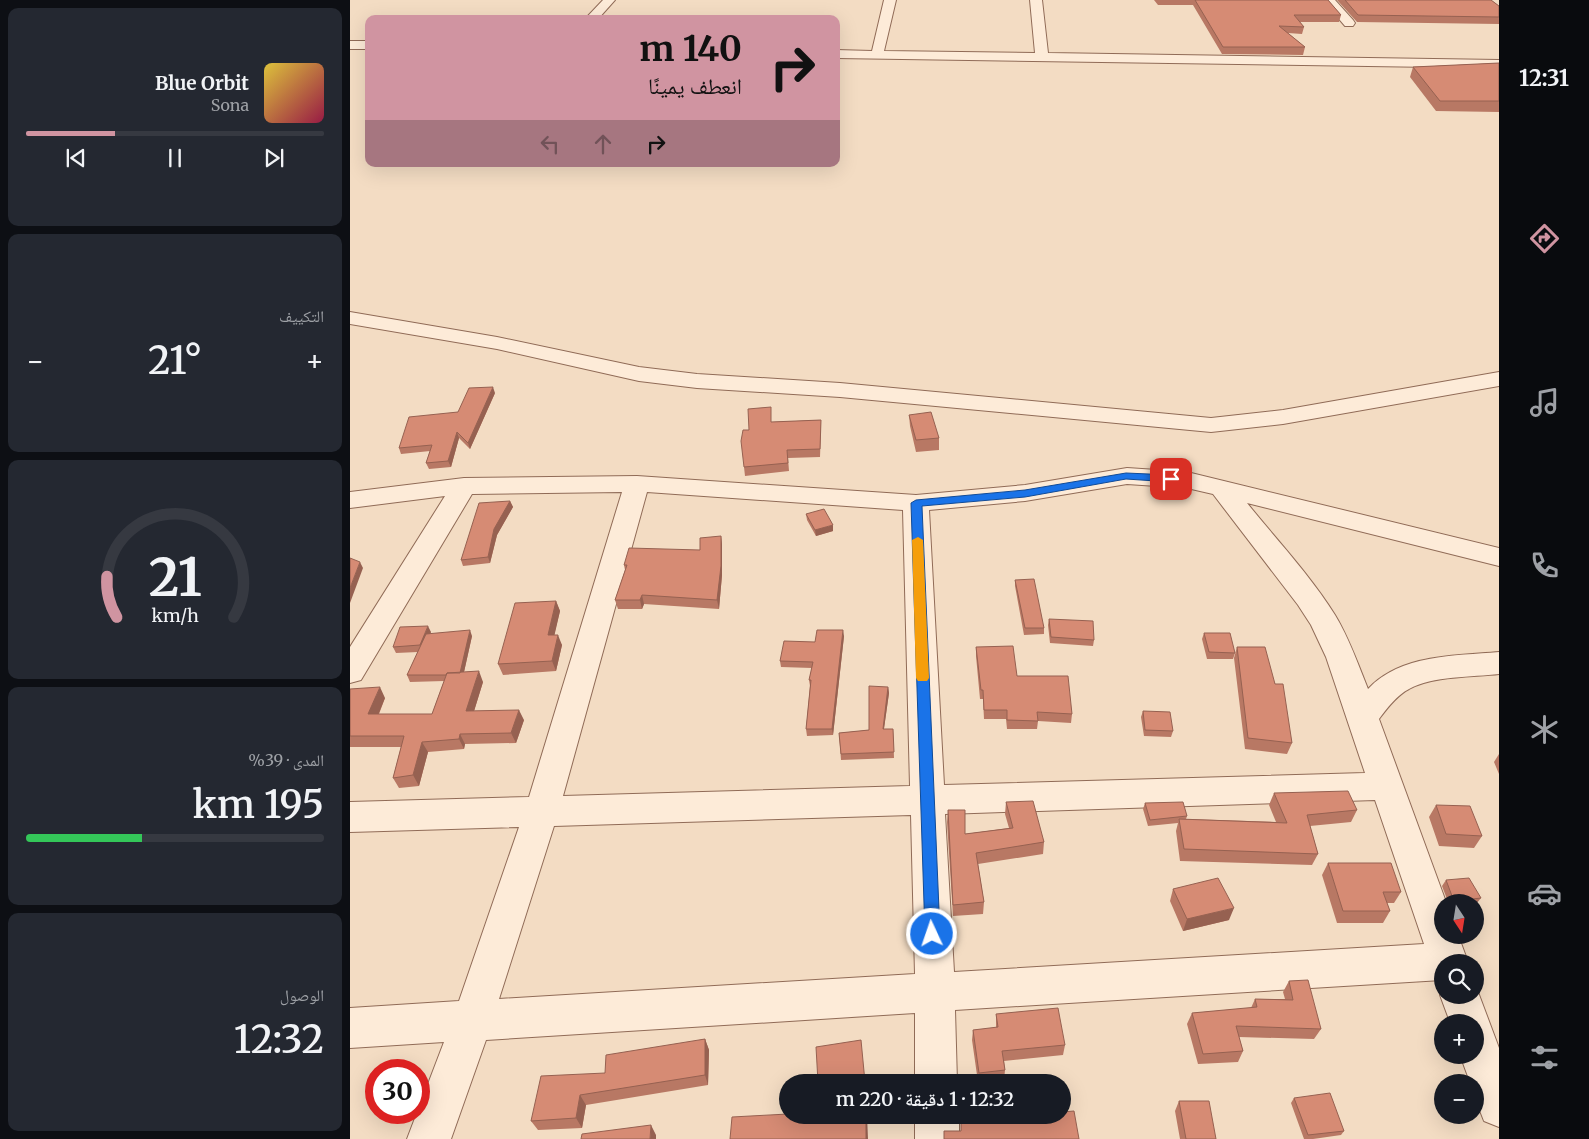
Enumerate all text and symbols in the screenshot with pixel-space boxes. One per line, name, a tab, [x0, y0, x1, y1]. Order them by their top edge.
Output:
text: 140 m	[639, 27, 742, 71]
icon: right	[760, 35, 825, 100]
text: 12:31	[1519, 64, 1569, 92]
text: Blue Orbit	[155, 71, 249, 95]
text: انعطف يمينًا	[648, 72, 742, 100]
text: Sona	[211, 95, 249, 115]
icon: left	[536, 130, 564, 158]
icon: ahead	[589, 130, 617, 158]
icon: right	[642, 130, 670, 158]
icon: previous	[62, 144, 90, 172]
icon: pause	[161, 144, 189, 172]
icon: next	[260, 144, 288, 172]
icon: directions	[1527, 221, 1562, 256]
text: التكييف	[279, 306, 324, 326]
text: 21°	[148, 337, 202, 384]
text: −	[26, 343, 45, 379]
text: +	[305, 343, 324, 379]
icon: music	[1527, 385, 1562, 420]
pin	[1150, 458, 1192, 500]
icon: arrive	[1157, 465, 1185, 493]
text: 21	[148, 545, 202, 610]
icon: phone	[1527, 548, 1562, 583]
text: km/h	[151, 604, 199, 627]
icon: climate	[1527, 712, 1562, 747]
text: المدى · 39%	[248, 750, 324, 770]
text: 195 km	[193, 781, 324, 828]
icon: car	[1527, 876, 1562, 911]
north arrow	[1434, 894, 1484, 944]
map controls	[1434, 894, 1484, 1124]
position arrow	[905, 907, 957, 959]
button: search	[1434, 954, 1484, 1004]
text: الوصول	[280, 985, 324, 1005]
button: +	[1434, 1014, 1484, 1064]
text: 12:32	[234, 1016, 324, 1063]
icon: filters	[1527, 1040, 1562, 1075]
speed limit sign: 30	[365, 1059, 430, 1124]
button: −	[1434, 1074, 1484, 1124]
text: 12:32 · 1 دقيقة · 220 m	[836, 1087, 1014, 1111]

